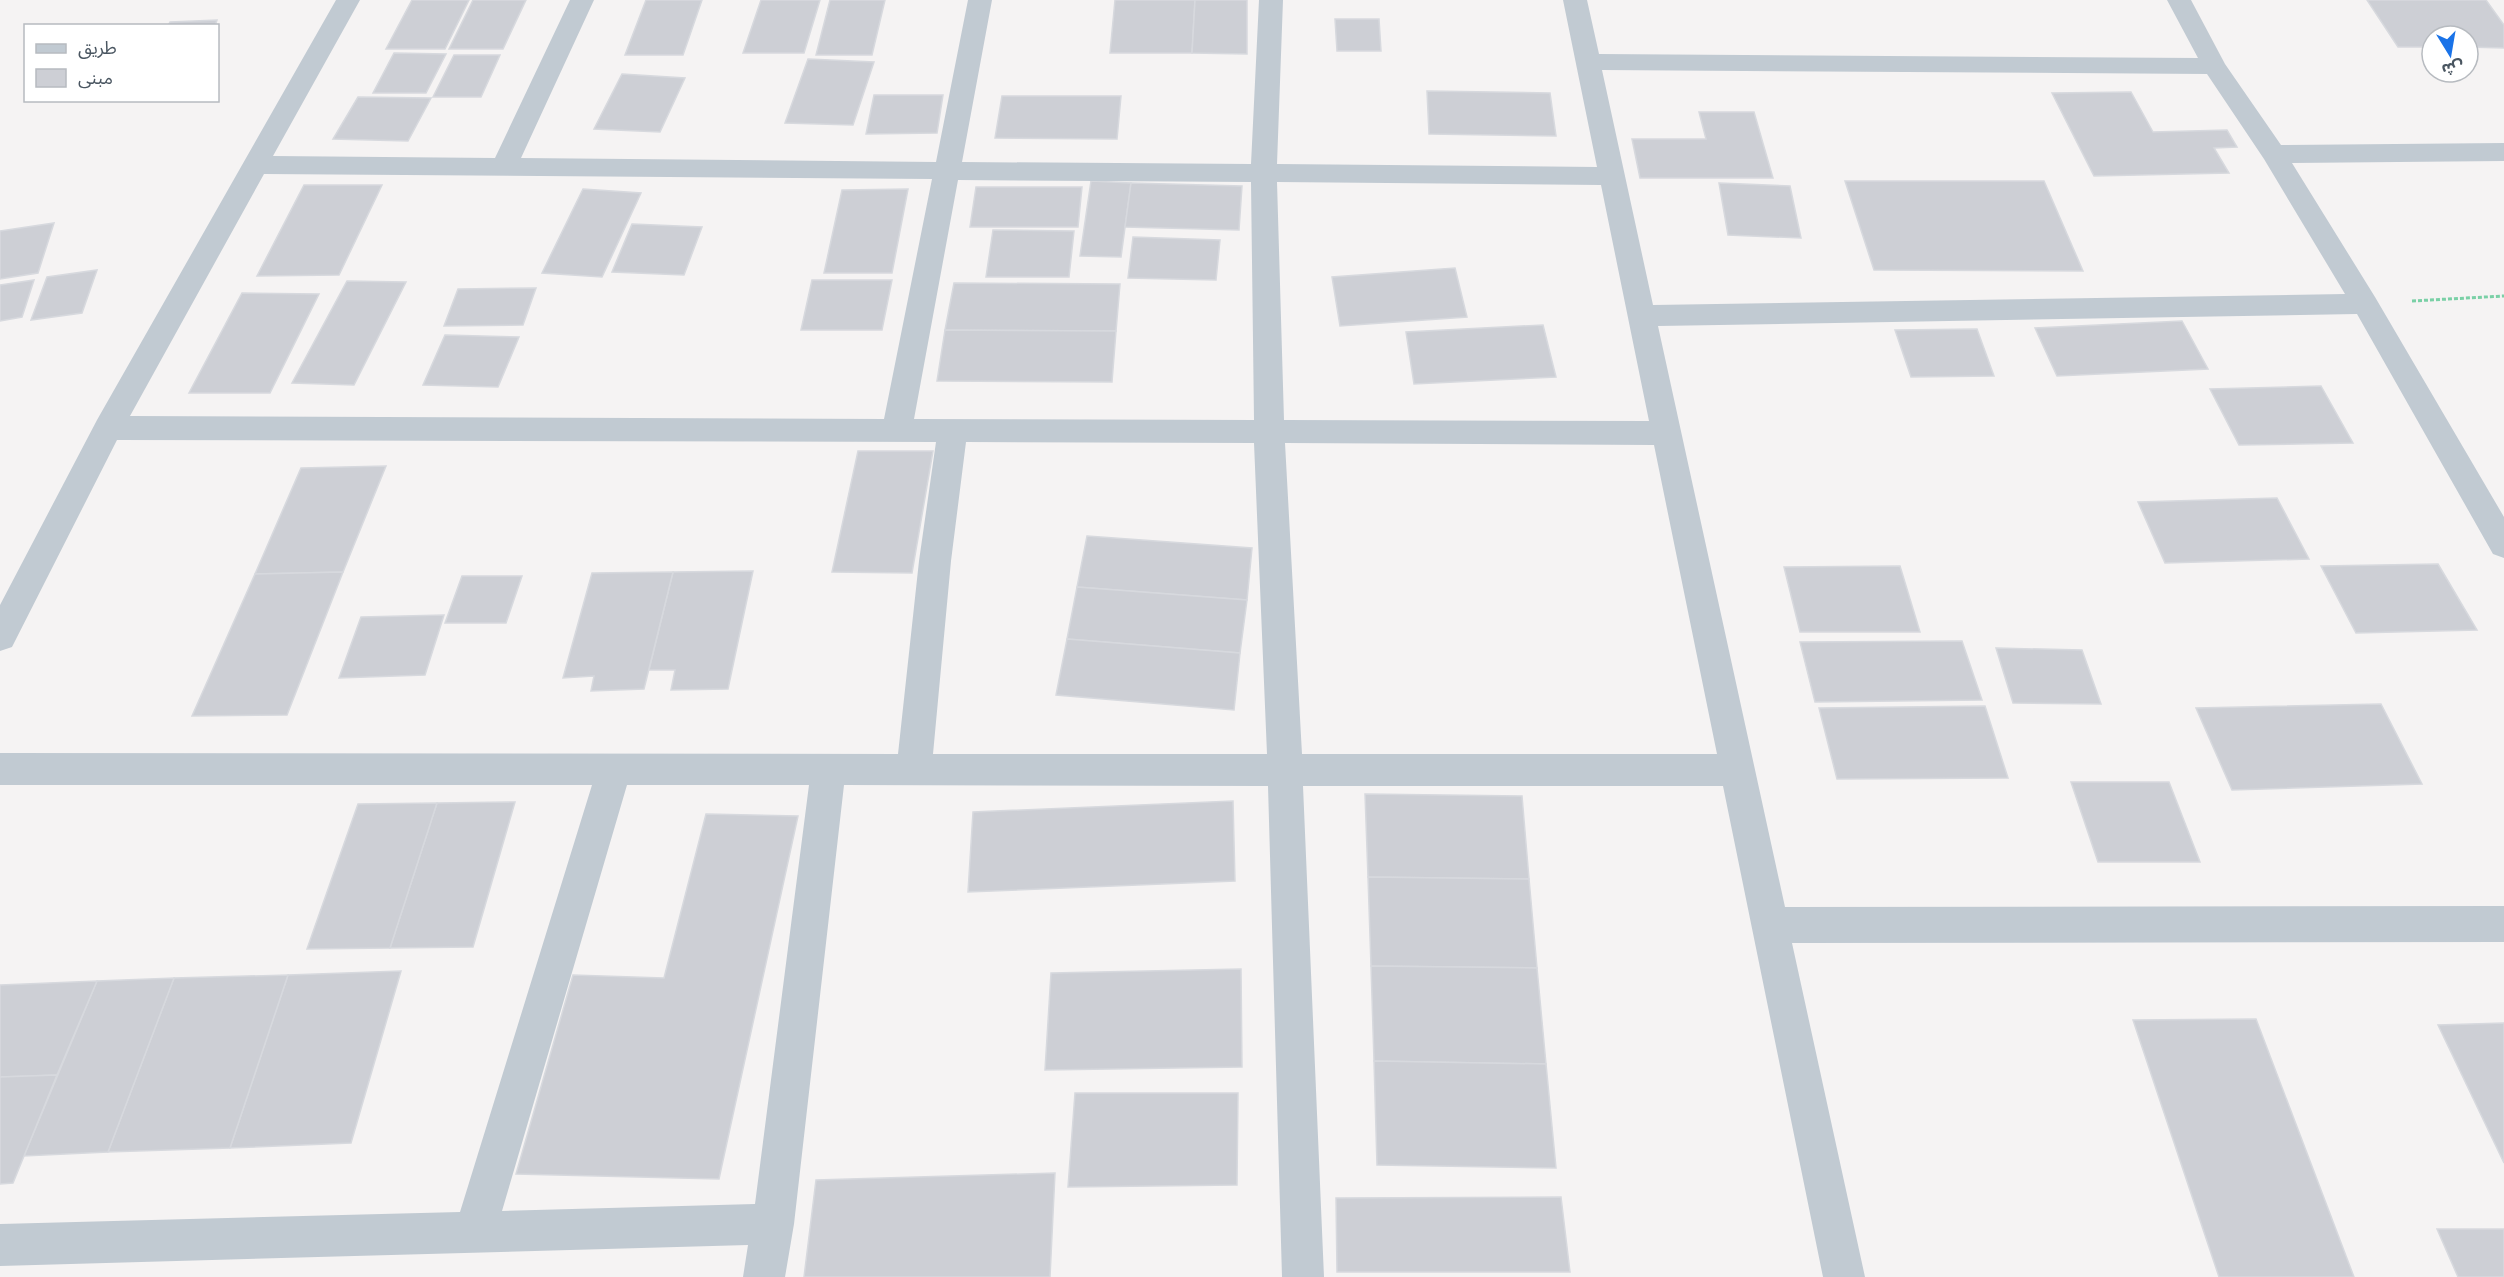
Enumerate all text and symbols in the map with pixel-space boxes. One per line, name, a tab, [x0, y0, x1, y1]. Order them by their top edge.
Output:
legend	[24, 24, 219, 102]
north arrow	[2420, 24, 2480, 84]
text: طريق	[78, 37, 117, 59]
text: ش	[2440, 57, 2465, 80]
text: مبنى	[78, 67, 113, 89]

